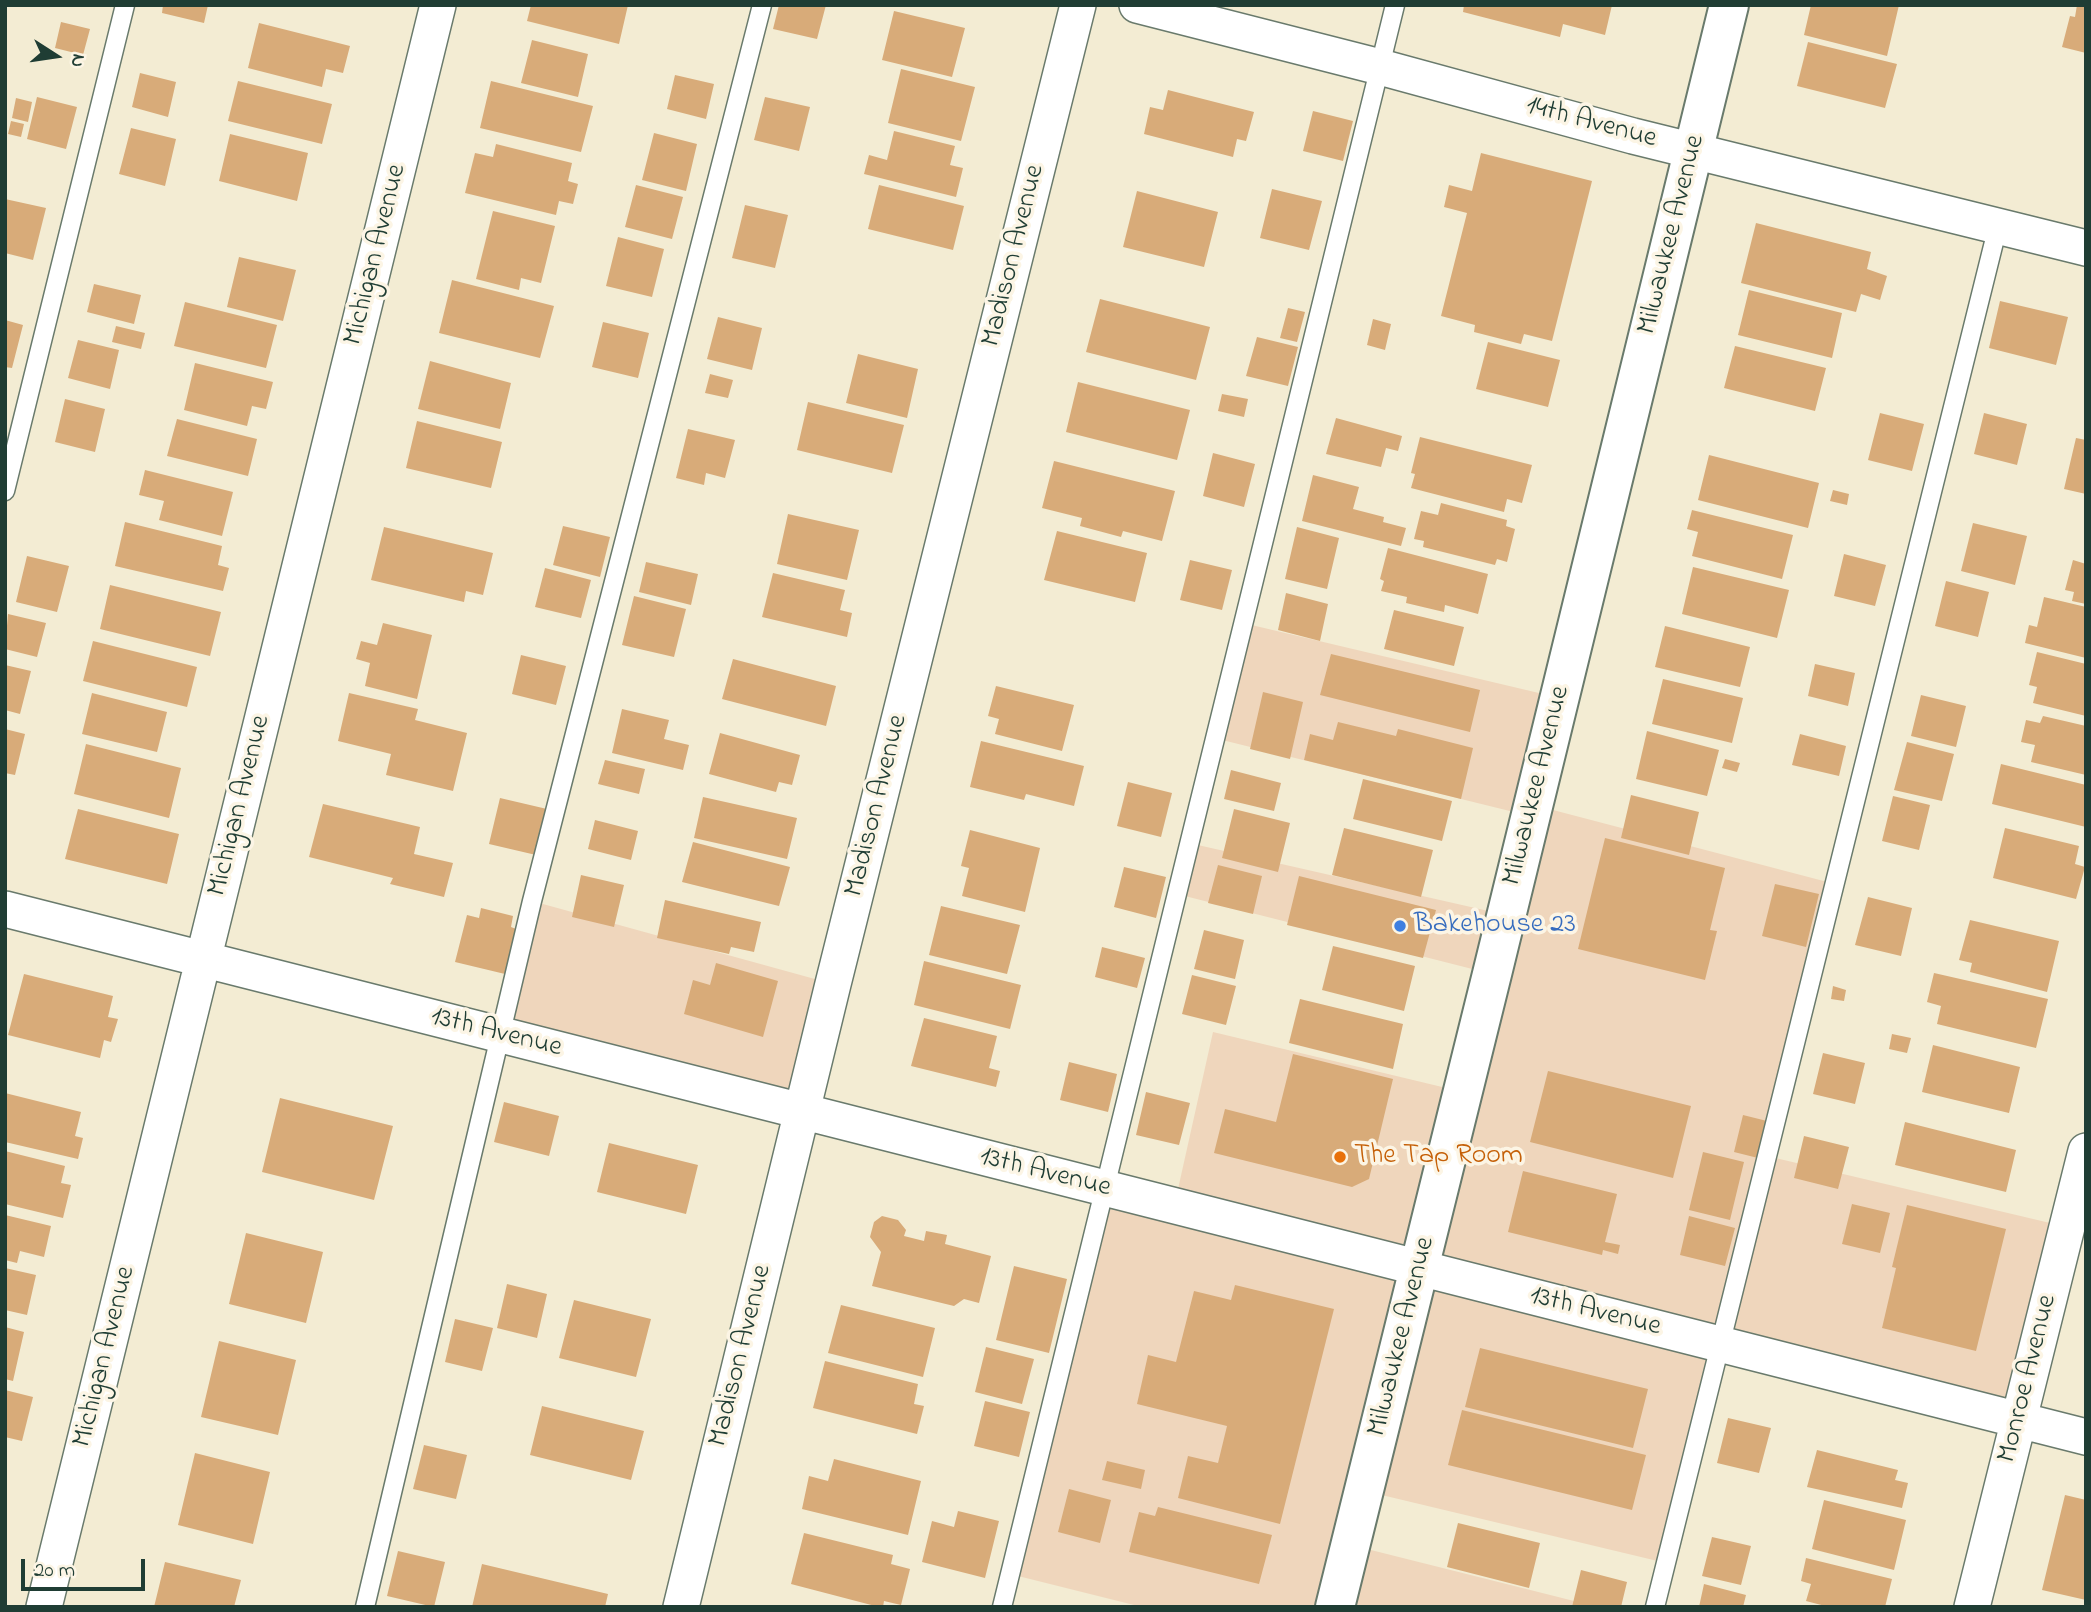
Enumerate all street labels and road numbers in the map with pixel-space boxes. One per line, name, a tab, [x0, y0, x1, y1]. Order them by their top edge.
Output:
street label: 14th Avenue	[1522, 90, 1660, 158]
street label: Milwaukee Avenue	[1632, 132, 1714, 338]
street label: Michigan Avenue	[338, 161, 416, 349]
street label: Madison Avenue	[976, 162, 1054, 350]
street label: Milwaukee Avenue	[1497, 683, 1579, 889]
street label: Michigan Avenue	[202, 712, 280, 900]
street label: Madison Avenue	[839, 712, 917, 900]
street label: 13th Avenue	[427, 1002, 565, 1066]
street label: 13th Avenue	[976, 1142, 1114, 1206]
street label: Milwaukee Avenue	[1362, 1234, 1444, 1440]
street label: Madison Avenue	[703, 1262, 781, 1450]
street label: Michigan Avenue	[67, 1263, 145, 1451]
street label: 13th Avenue	[1526, 1281, 1664, 1345]
street label: Monroe Avenue	[1992, 1292, 2066, 1466]

